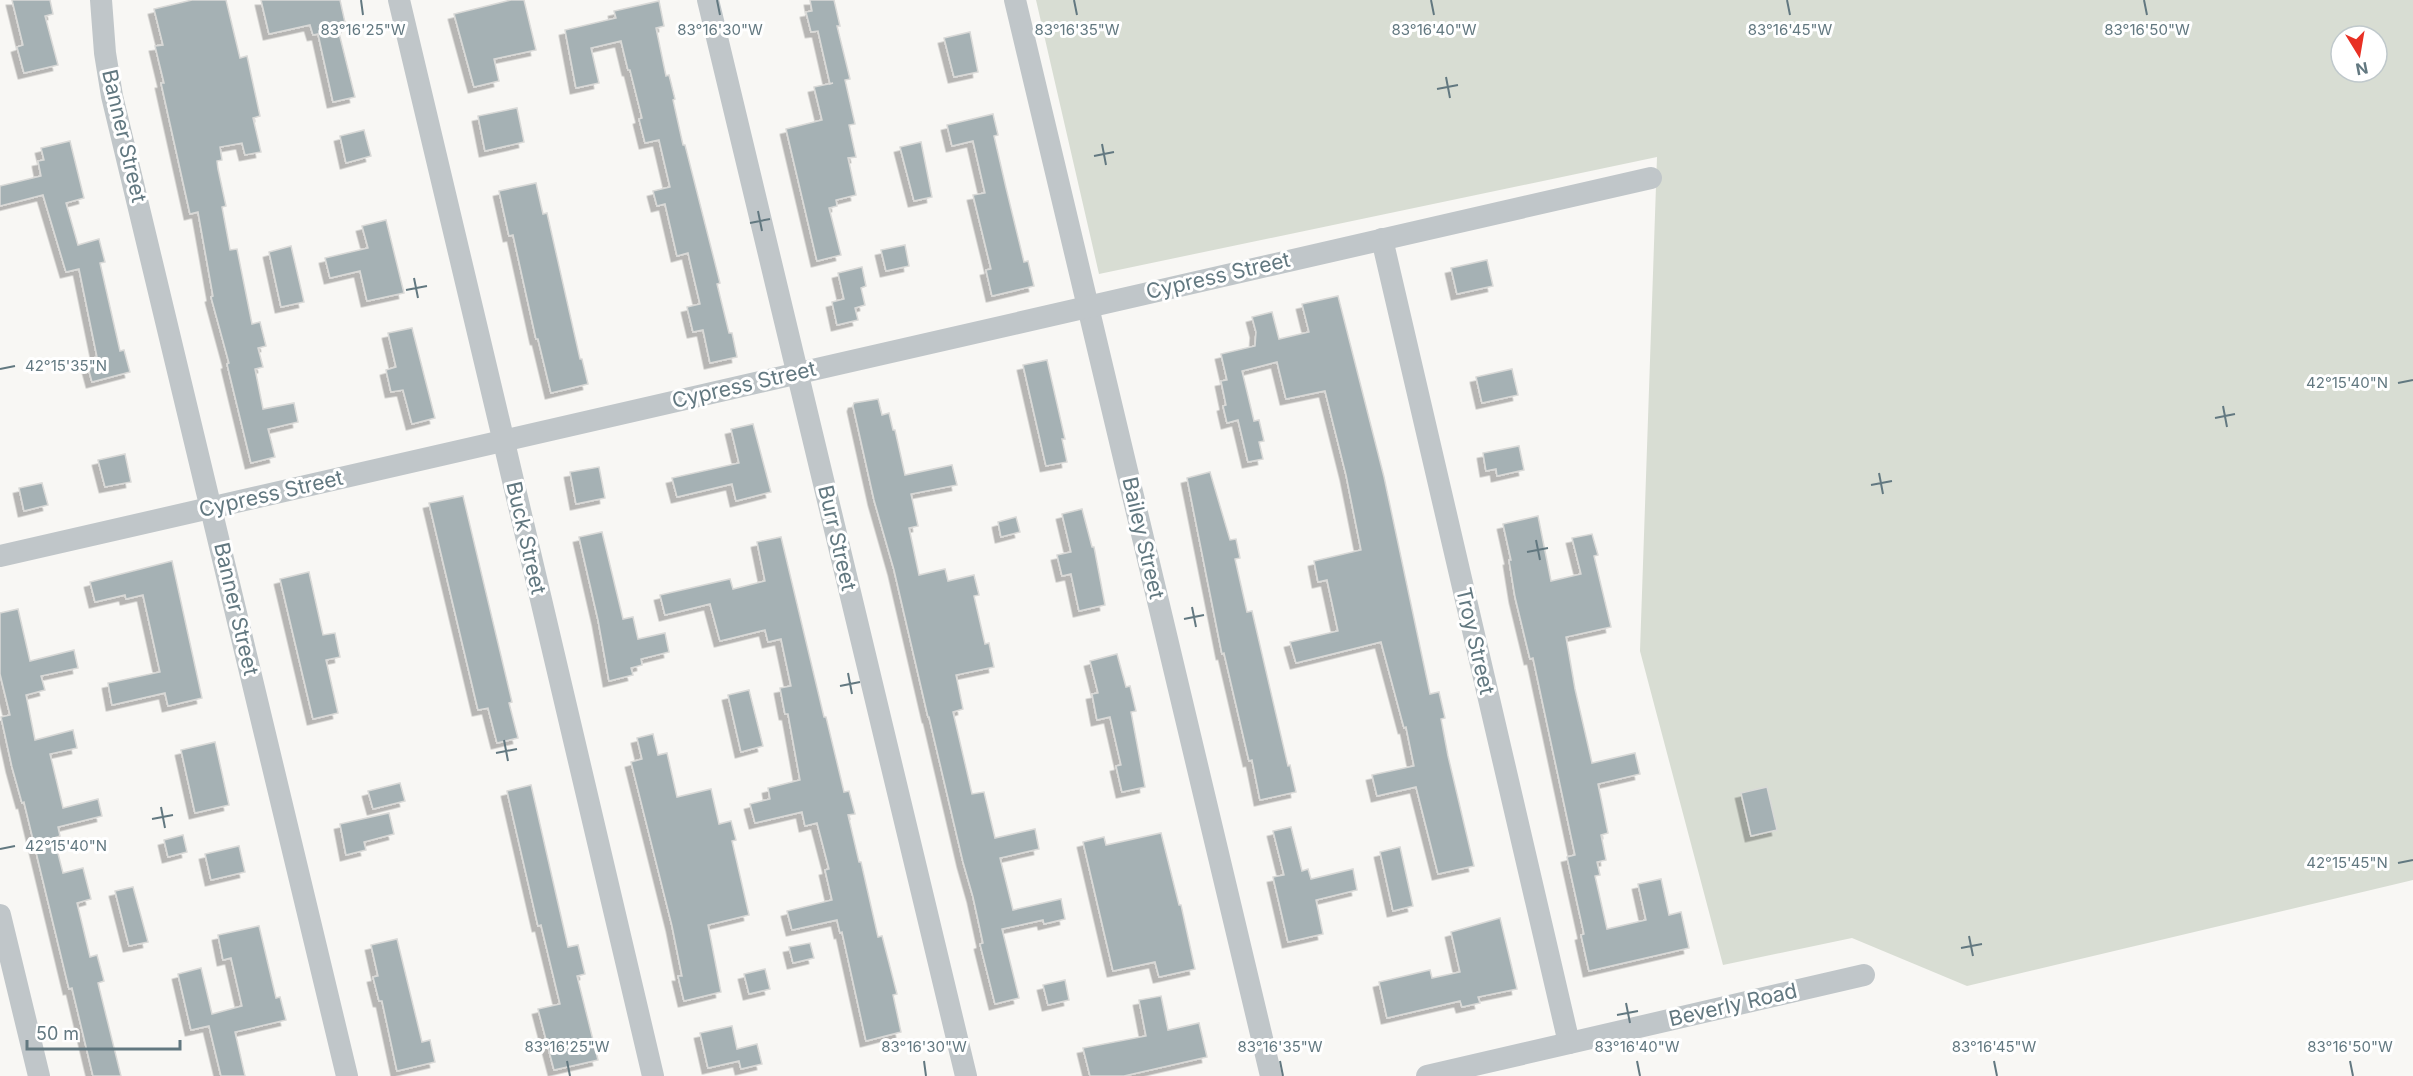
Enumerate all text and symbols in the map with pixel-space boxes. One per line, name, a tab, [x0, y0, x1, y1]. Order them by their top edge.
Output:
text: 83°16'25"W	[320, 20, 406, 39]
text: 83°16'30"W	[677, 20, 763, 39]
text: 83°16'35"W	[1034, 20, 1120, 39]
text: 83°16'40"W	[1391, 20, 1477, 39]
text: 83°16'45"W	[1748, 20, 1833, 39]
text: 83°16'50"W	[2104, 20, 2190, 39]
north arrow	[2329, 24, 2389, 84]
text: N	[2354, 58, 2370, 80]
street label: Banner Street	[97, 67, 152, 205]
street label: Cypress Street	[1143, 247, 1293, 304]
text: 42°15'35"N	[25, 356, 107, 375]
street label: Cypress Street	[669, 356, 819, 413]
text: 42°15'40"N	[2306, 373, 2388, 392]
street label: Cypress Street	[196, 465, 346, 522]
street label: Bailey Street	[1117, 474, 1170, 601]
street label: Buck Street	[501, 479, 552, 597]
street label: Burr Street	[813, 483, 862, 593]
street label: Banner Street	[209, 540, 264, 678]
street label: Troy Street	[1451, 585, 1500, 697]
text: 42°15'40"N	[25, 836, 107, 855]
text: 42°15'45"N	[2306, 853, 2388, 872]
street label: Beverly Road	[1666, 978, 1800, 1031]
scale bar	[27, 1013, 180, 1051]
text: 50 m	[36, 1023, 79, 1044]
text: 83°16'25"W	[524, 1037, 610, 1056]
text: 83°16'30"W	[881, 1037, 967, 1056]
text: 83°16'35"W	[1237, 1037, 1323, 1056]
text: 83°16'40"W	[1594, 1037, 1680, 1056]
text: 83°16'45"W	[1952, 1037, 2037, 1056]
text: 83°16'50"W	[2307, 1037, 2393, 1056]

